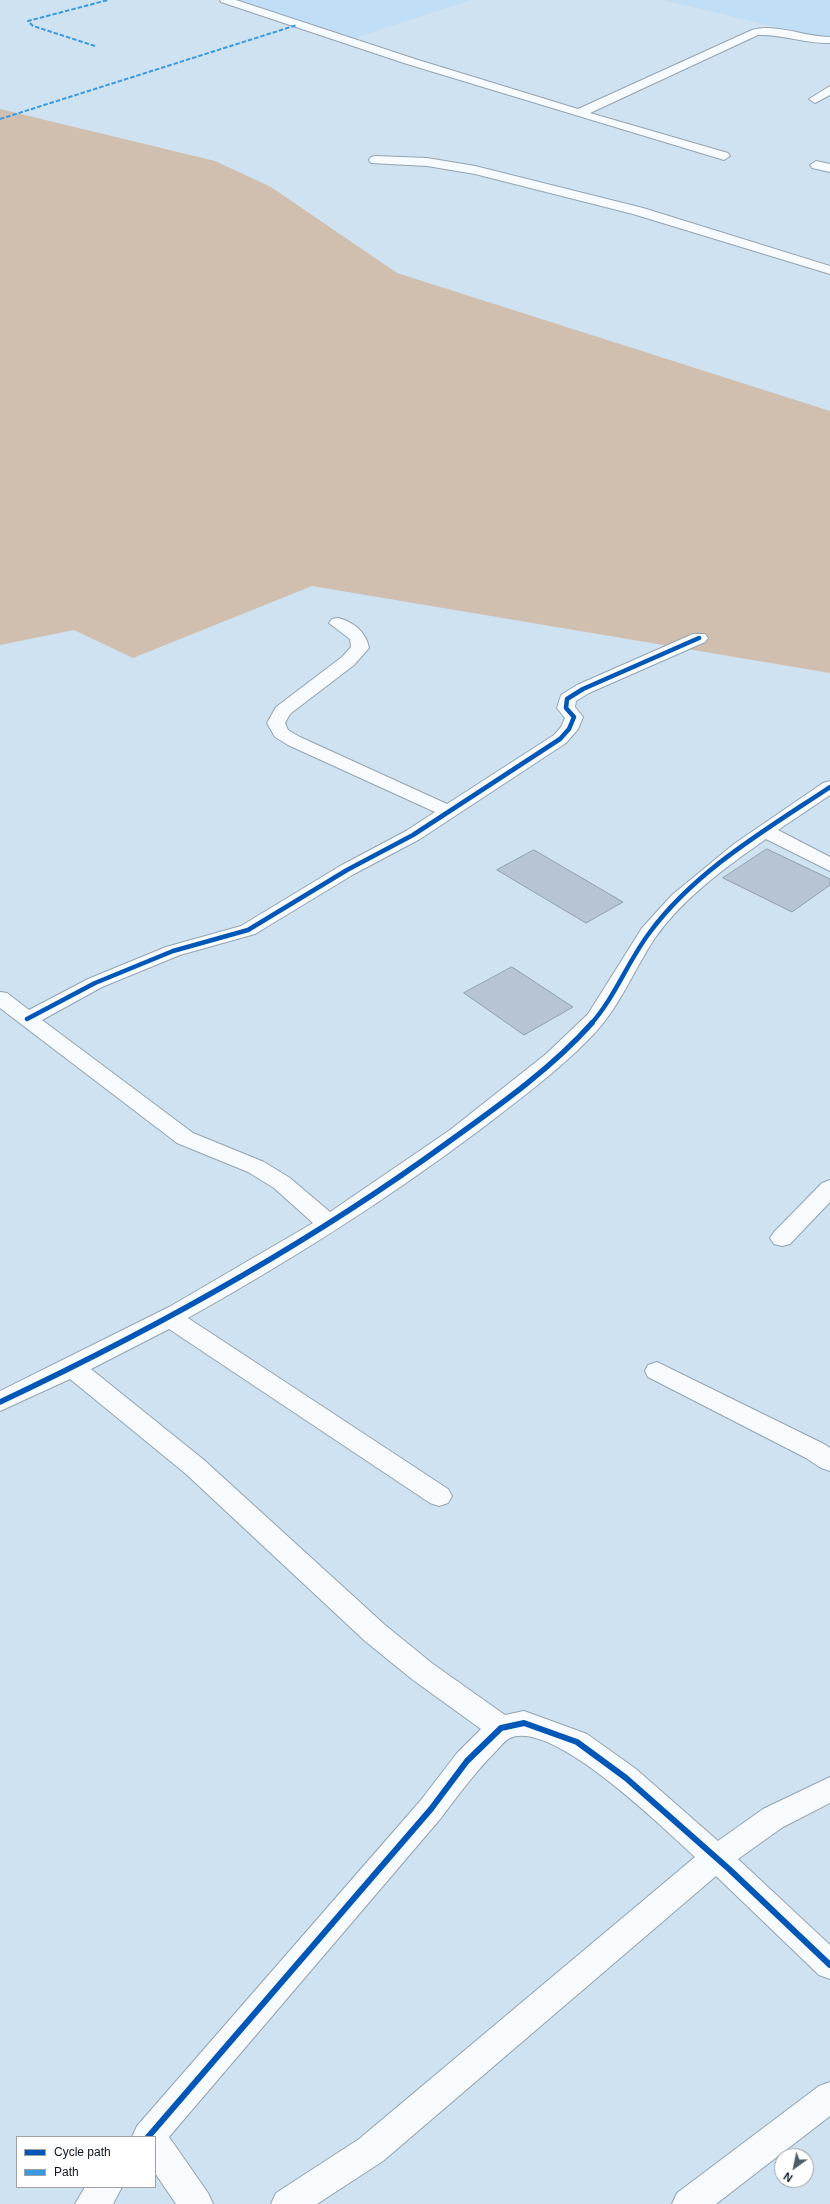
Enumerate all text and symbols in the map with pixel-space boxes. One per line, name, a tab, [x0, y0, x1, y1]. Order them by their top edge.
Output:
legend	[16, 2136, 156, 2188]
text: Cycle path	[54, 2145, 111, 2159]
north arrow	[774, 2148, 814, 2188]
text: Path	[54, 2165, 79, 2179]
text: N	[781, 2170, 795, 2184]

